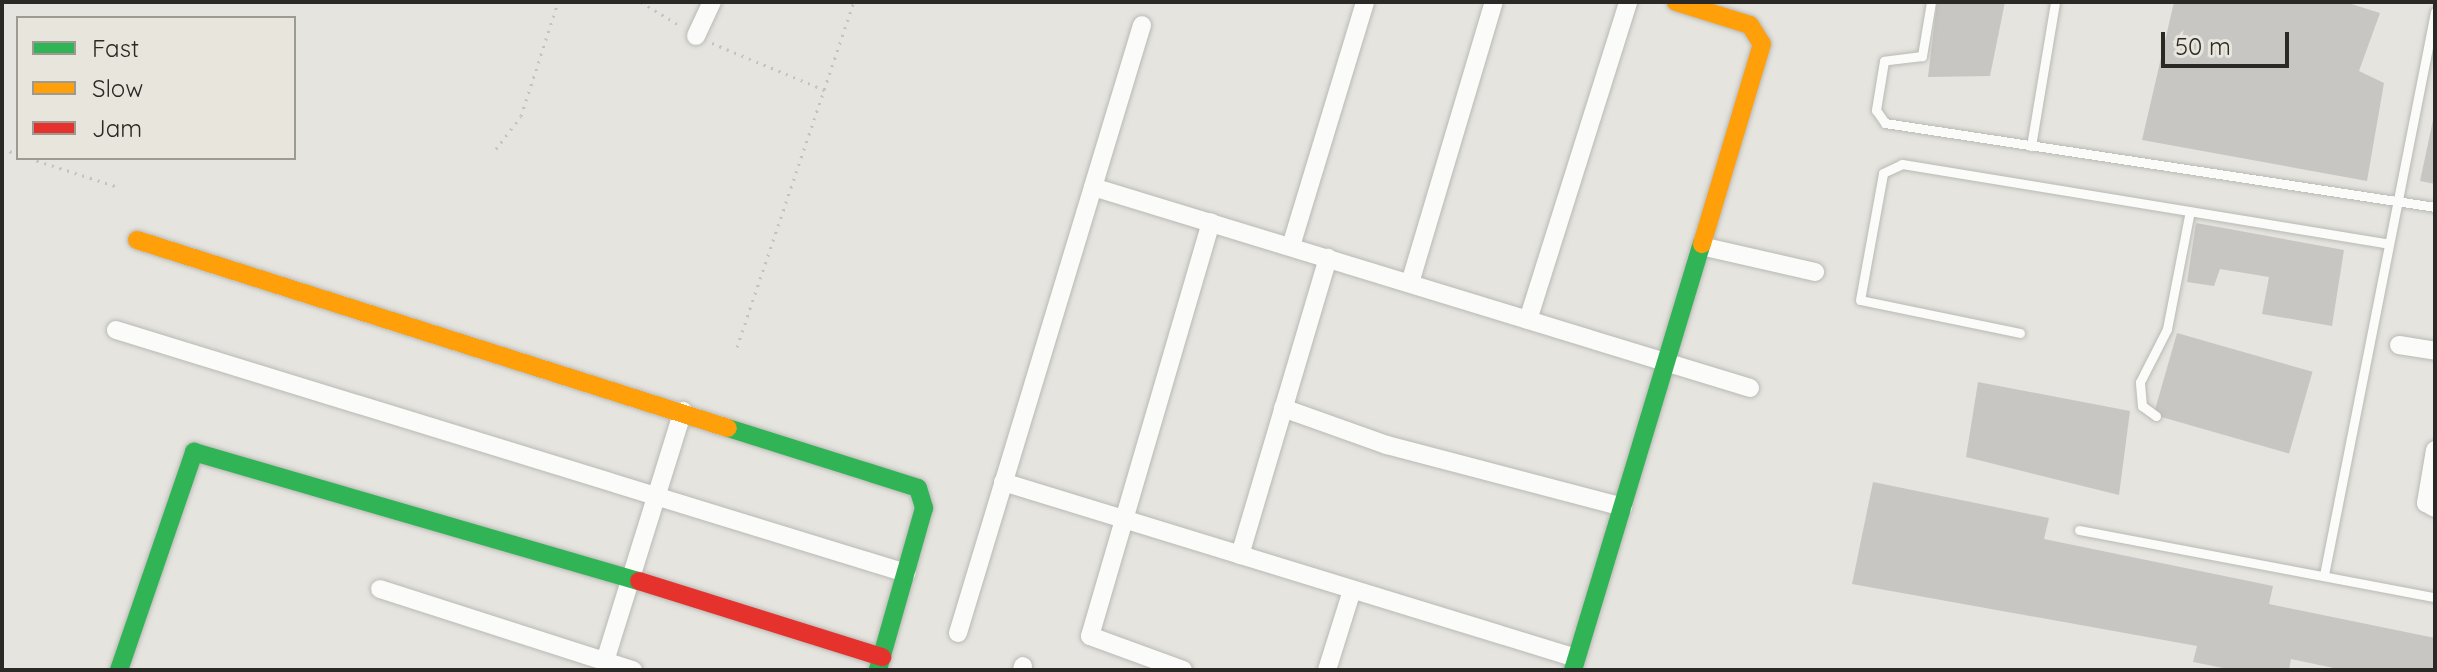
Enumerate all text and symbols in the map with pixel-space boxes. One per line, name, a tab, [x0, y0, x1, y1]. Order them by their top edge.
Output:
legend	[16, 16, 296, 160]
scale bar	[2165, 16, 2293, 66]
text: 50 m	[2175, 31, 2231, 61]
text: Fast	[92, 33, 139, 63]
text: Slow	[92, 73, 143, 103]
text: Jam	[92, 113, 142, 143]

